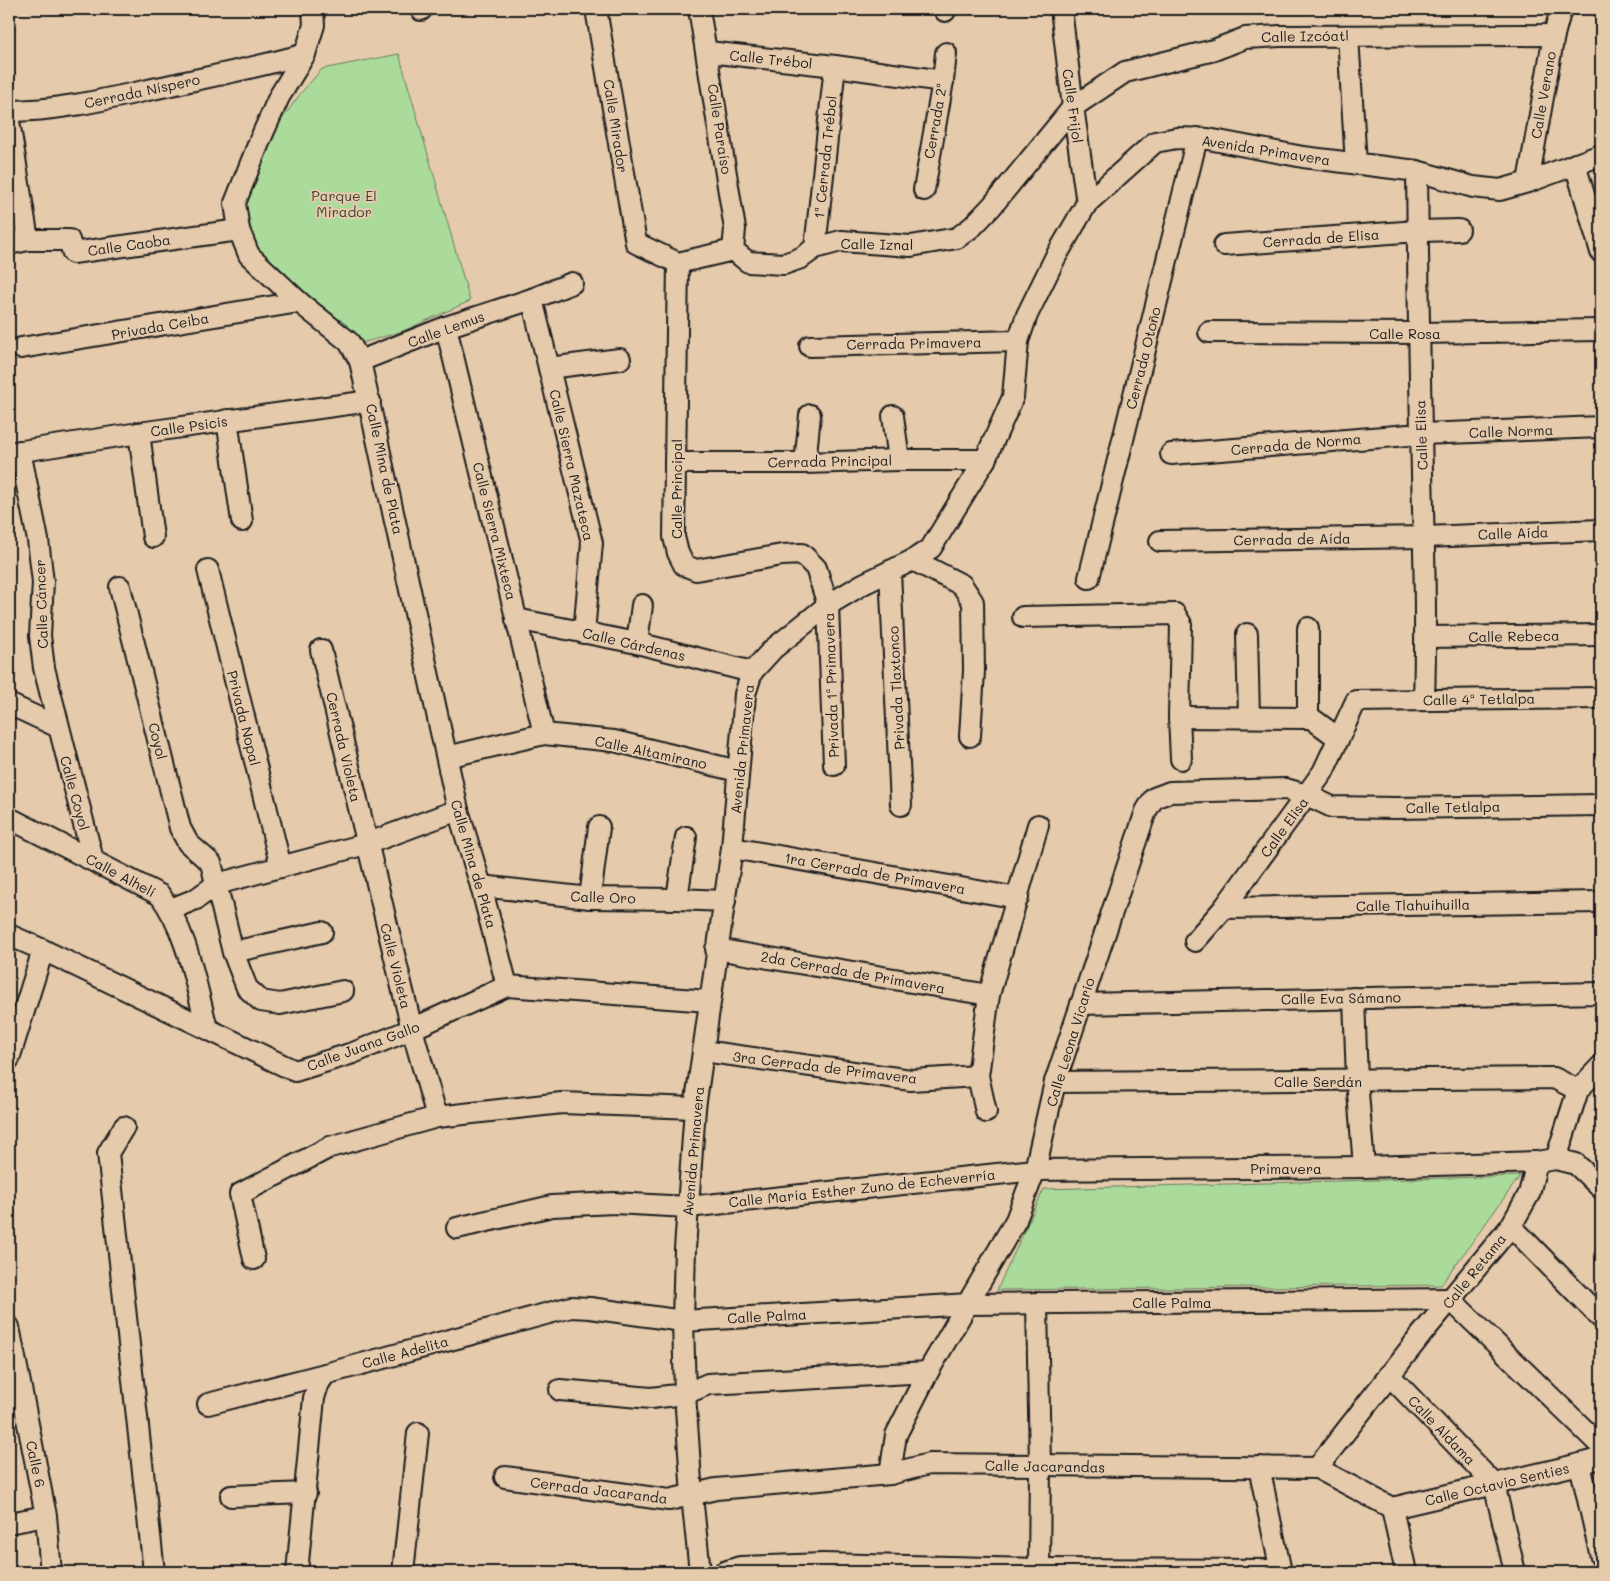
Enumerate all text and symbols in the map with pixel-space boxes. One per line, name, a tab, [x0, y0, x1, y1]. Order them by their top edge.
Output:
street label: Calle Izcóatl	[1261, 26, 1349, 46]
street label: Calle Trébol	[729, 45, 813, 73]
street label: Calle Verano	[1526, 50, 1560, 140]
street label: Calle Frijol	[1058, 68, 1088, 144]
street label: Cerrada Níspero	[82, 69, 202, 113]
street label: Calle Mirador	[599, 78, 633, 174]
street label: Calle Paraíso	[703, 82, 737, 176]
street label: Cerrada 2ª	[919, 82, 951, 160]
street label: 1ª Cerrada Trébol	[809, 95, 841, 219]
street label: Avenida Primavera	[1200, 130, 1332, 170]
park label: Parque El Mirador	[311, 186, 377, 221]
street label: Cerrada de Elisa	[1262, 224, 1380, 252]
street label: Calle Caoba	[86, 230, 172, 260]
street label: Calle Iznal	[840, 234, 914, 254]
street label: Cerrada Otoño	[1121, 305, 1165, 411]
street label: Calle Lemus	[405, 306, 487, 352]
street label: Privada Ceiba	[110, 308, 210, 344]
street label: Calle Rosa	[1369, 324, 1441, 343]
street label: Cerrada Primavera	[846, 332, 982, 354]
street label: Calle Sierra Mazateca	[545, 387, 599, 543]
street label: Calle Elisa	[1410, 400, 1432, 470]
street label: Calle Mina de Plata	[362, 402, 408, 536]
street label: Calle Psicis	[149, 411, 229, 441]
street label: Calle Norma	[1468, 420, 1554, 442]
street label: Cerrada de Norma	[1230, 429, 1362, 459]
street label: Calle Principal	[667, 439, 686, 539]
street label: Cerrada Principal	[768, 450, 892, 472]
street label: Calle Sierra Mixteca	[469, 460, 521, 602]
street label: Calle Aída	[1477, 522, 1549, 544]
street label: Cerrada de Aída	[1233, 528, 1351, 550]
street label: Calle Cáncer	[30, 559, 52, 649]
street label: Privada 1ª Primavera	[819, 612, 843, 758]
street label: Calle Cárdenas	[580, 623, 688, 665]
street label: Privada Tlaxtonco	[883, 626, 909, 750]
street label: Calle Rebeca	[1468, 626, 1560, 646]
street label: Privada Nopal	[223, 668, 265, 768]
street label: Avenida Primavera	[726, 683, 758, 815]
street label: Calle 4ª Tetlalpa	[1423, 689, 1535, 709]
street label: Cerrada Violeta	[322, 690, 366, 804]
street label: Coyol	[144, 721, 172, 761]
street label: Calle Altamirano	[593, 731, 709, 773]
street label: Calle Coyol	[56, 754, 94, 832]
street label: Calle Elisa	[1256, 793, 1312, 861]
street label: Calle Mina de Plata	[447, 797, 501, 931]
street label: Calle Tetlalpa	[1406, 797, 1500, 817]
street label: 1ra Cerrada de Primavera	[783, 848, 967, 898]
street label: Calle Alhelí	[83, 849, 159, 901]
street label: Calle Oro	[570, 886, 636, 908]
street label: Calle Tlahuihuilla	[1356, 895, 1470, 915]
street label: Calle Violeta	[376, 921, 416, 1011]
street label: 2da Cerrada de Primavera	[759, 946, 947, 998]
street label: Calle Leona Vicario	[1041, 975, 1099, 1109]
street label: Calle Eva Sámano	[1281, 987, 1401, 1009]
street label: Calle Juana Gallo	[304, 1017, 422, 1075]
street label: 3ra Cerrada de Primavera	[732, 1046, 918, 1088]
street label: Calle Serdán	[1274, 1072, 1362, 1091]
street label: Avenida Primavera	[678, 1085, 708, 1217]
street label: Primavera	[1250, 1159, 1322, 1178]
street label: Calle María Esther Zuno de Echeverría	[728, 1165, 996, 1211]
street label: Calle Retama	[1438, 1230, 1510, 1312]
street label: Calle Palma	[1132, 1293, 1212, 1312]
street label: Calle Palma	[727, 1304, 807, 1328]
street label: Calle Adelita	[360, 1331, 450, 1373]
street label: Calle Aldama	[1404, 1391, 1480, 1469]
street label: Calle 6	[22, 1439, 50, 1489]
street label: Calle Jacarandas	[985, 1455, 1105, 1477]
street label: Calle Octavio Senties	[1423, 1458, 1571, 1510]
street label: Cerrada Jacaranda	[529, 1472, 669, 1508]

